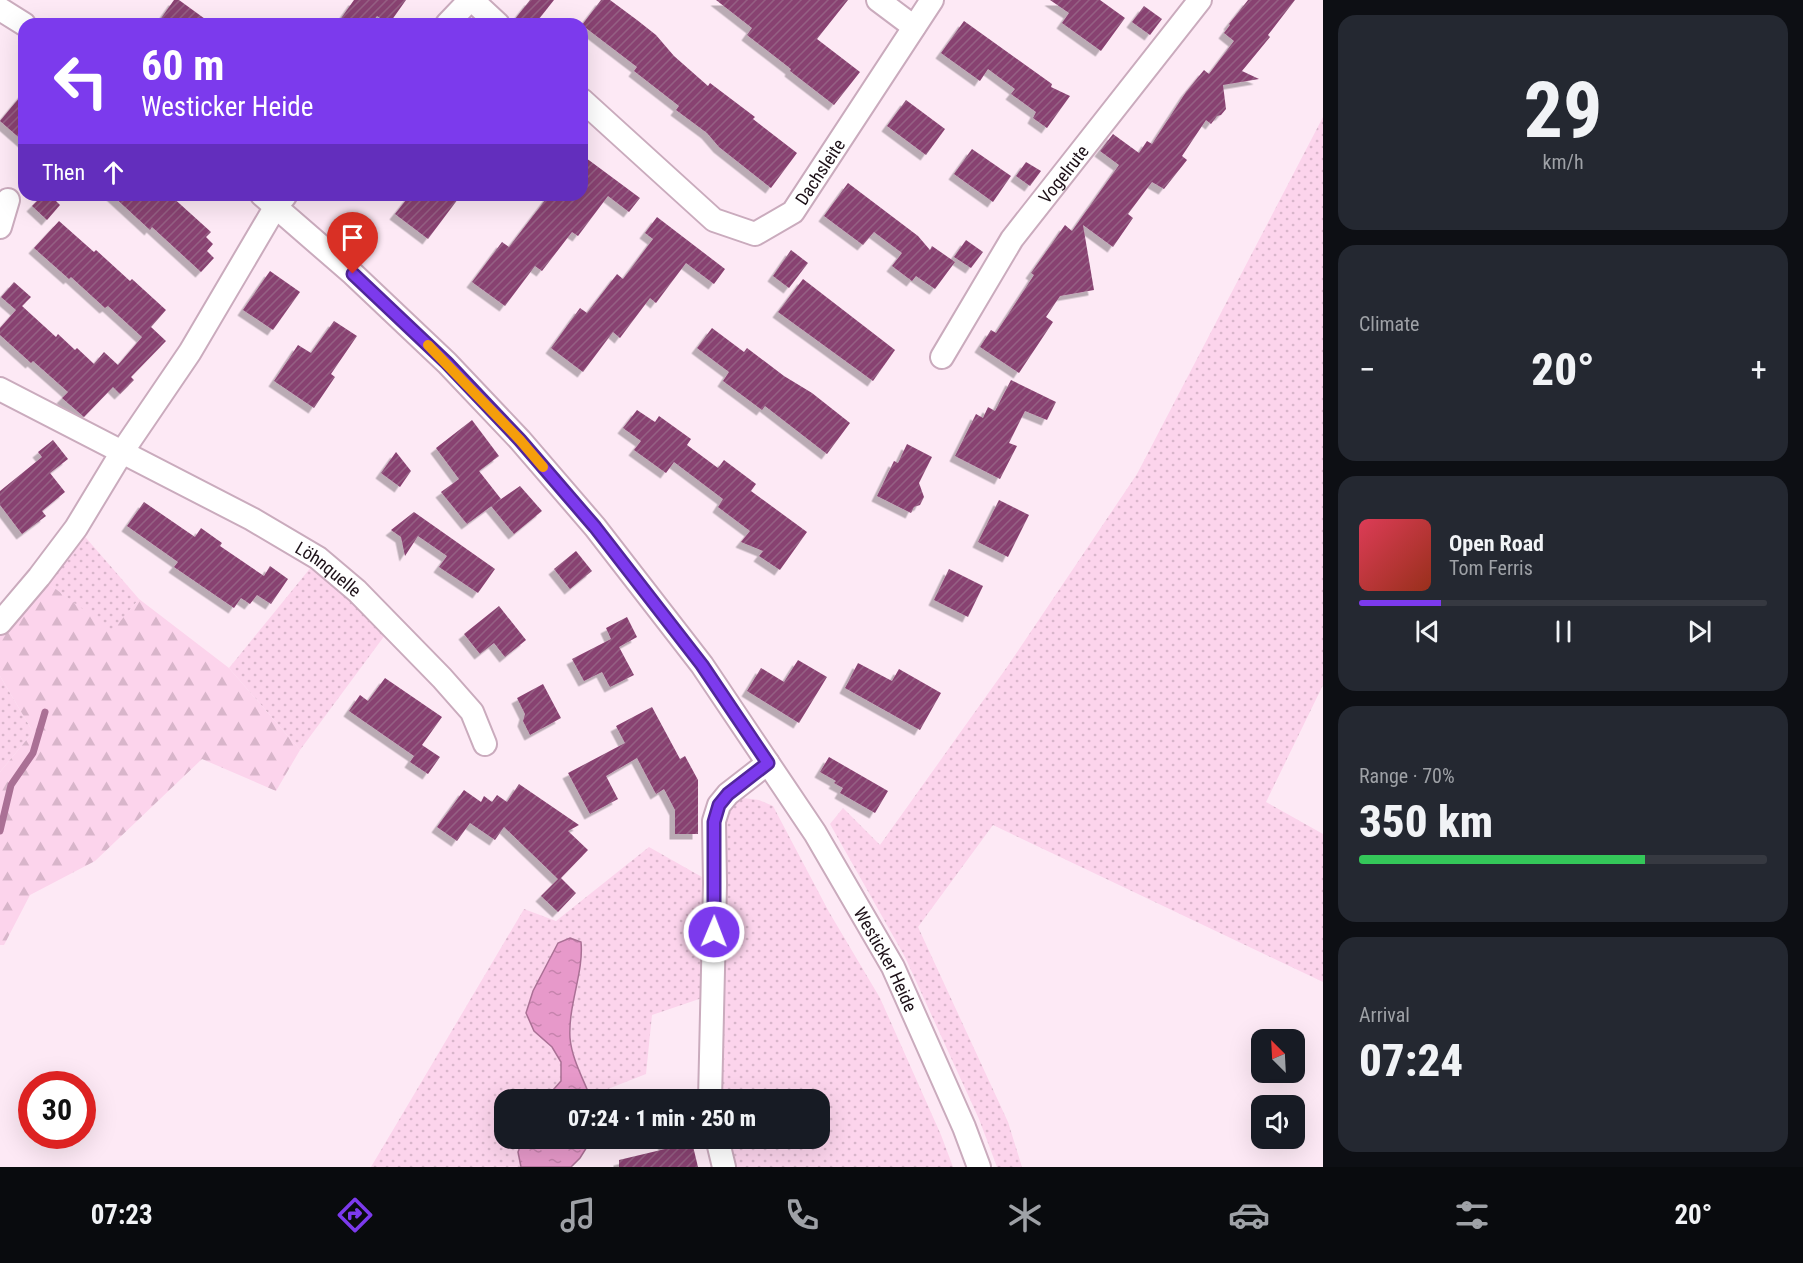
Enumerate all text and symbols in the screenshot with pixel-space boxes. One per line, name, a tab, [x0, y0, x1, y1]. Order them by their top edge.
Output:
text: 60 m	[141, 41, 224, 90]
icon: left	[42, 42, 120, 120]
text: 29	[1524, 65, 1602, 156]
text: Westicker Heide	[141, 91, 313, 123]
street label: Dachsleite	[790, 135, 849, 209]
street label: Vogelrute	[1034, 141, 1093, 207]
text: km/h	[1542, 150, 1584, 174]
icon: ahead	[97, 156, 130, 189]
text: Then	[42, 160, 85, 185]
pin	[327, 212, 378, 274]
icon: arrive	[336, 221, 369, 254]
text: Climate	[1359, 312, 1419, 336]
text: 20°	[1531, 343, 1595, 396]
text: −	[1359, 350, 1376, 389]
text: +	[1751, 350, 1767, 389]
text: Open Road	[1449, 531, 1544, 556]
street label: Löhnquelle	[292, 537, 366, 601]
text: Tom Ferris	[1449, 556, 1533, 580]
icon: previous	[1411, 615, 1444, 648]
icon: pause	[1547, 615, 1580, 648]
icon: next	[1683, 615, 1716, 648]
text: Range · 70%	[1359, 764, 1455, 788]
text: 350 km	[1359, 795, 1493, 848]
position arrow	[682, 900, 746, 964]
street label: Westicker Heide	[850, 903, 922, 1015]
text: Arrival	[1359, 1003, 1410, 1027]
north arrow	[1251, 1029, 1305, 1083]
map controls	[1251, 1029, 1305, 1149]
text: 07:24	[1359, 1034, 1463, 1087]
speed limit sign: 30	[18, 1071, 96, 1149]
button: sound	[1251, 1095, 1305, 1149]
text: 07:24 · 1 min · 250 m	[568, 1106, 756, 1131]
icon: directions	[334, 1194, 376, 1236]
icon: music	[557, 1194, 599, 1236]
icon: phone	[781, 1194, 823, 1236]
icon: climate	[1004, 1194, 1046, 1236]
icon: car	[1228, 1194, 1270, 1236]
icon: filters	[1451, 1194, 1493, 1236]
text: 07:23	[91, 1199, 153, 1231]
text: 20°	[1674, 1199, 1712, 1231]

